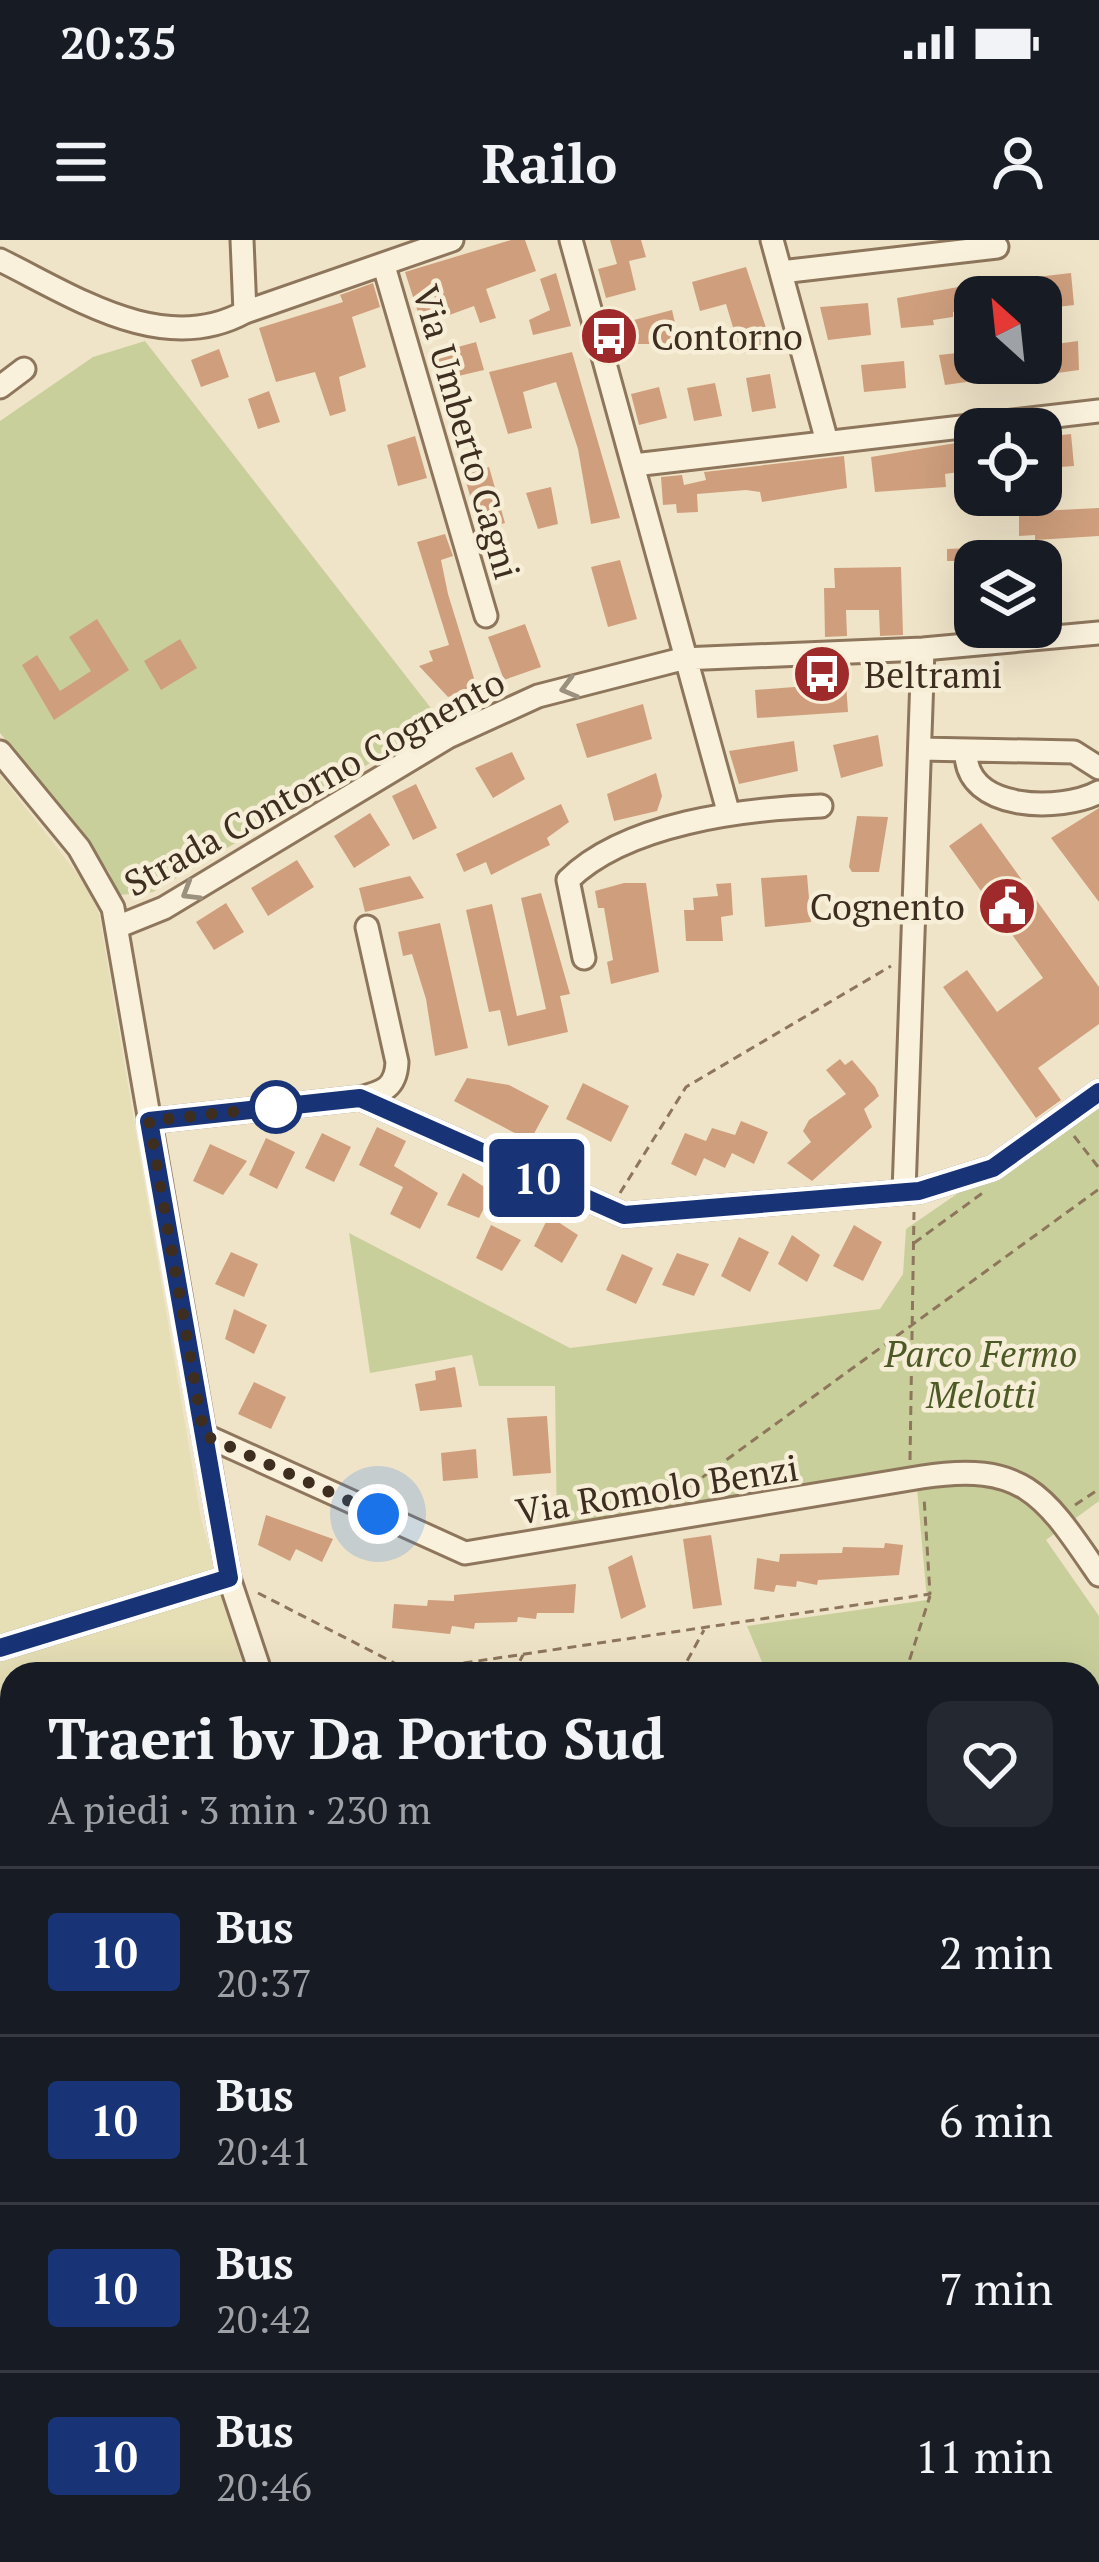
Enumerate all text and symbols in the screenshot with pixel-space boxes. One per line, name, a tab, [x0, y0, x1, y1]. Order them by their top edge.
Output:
text: 20:35	[60, 12, 177, 72]
text: Railo	[482, 127, 617, 198]
icon: menu	[48, 129, 114, 195]
icon: person	[985, 129, 1051, 195]
north arrow	[954, 276, 1062, 384]
map controls	[954, 276, 1062, 648]
street label: Via Umberto Cagni	[403, 280, 531, 584]
bus stop icon: Contorno	[578, 305, 640, 367]
place label: Contorno	[651, 313, 803, 360]
button: locate	[954, 408, 1062, 516]
button: layers	[954, 540, 1062, 648]
bus stop icon: Beltrami	[791, 643, 853, 705]
place label: Beltrami	[864, 651, 1002, 698]
street label: Strada Contorno Cognento	[116, 658, 512, 906]
one-way arrow	[560, 674, 580, 699]
public building icon: Cognento	[976, 875, 1038, 937]
one-way arrow	[181, 878, 203, 900]
place label: Cognento	[810, 883, 965, 930]
unlabelled marker	[251, 1082, 301, 1132]
line badge: 10	[483, 1139, 591, 1217]
text: 10	[513, 1150, 561, 1206]
park label: Parco Fermo Melotti	[884, 1330, 1077, 1418]
street label: Via Romolo Benzi	[513, 1443, 801, 1535]
your location	[348, 1484, 408, 1544]
text: Traeri bv Da Porto Sud	[48, 1700, 665, 1775]
button: heart	[927, 1701, 1053, 1827]
text: A piedi · 3 min · 230 m	[48, 1783, 431, 1835]
text: Bus	[216, 1896, 294, 1956]
text: 2 min	[939, 1922, 1053, 1982]
text: 10	[90, 1924, 138, 1980]
text: 20:37	[216, 1956, 312, 2008]
text: Bus	[216, 2064, 294, 2124]
text: 6 min	[939, 2090, 1053, 2150]
text: 10	[90, 2092, 138, 2148]
text: 20:41	[216, 2124, 312, 2176]
text: Bus	[216, 2232, 294, 2292]
text: 7 min	[939, 2258, 1053, 2318]
text: 10	[90, 2260, 138, 2316]
text: 20:42	[216, 2292, 312, 2344]
text: Bus	[216, 2400, 294, 2460]
text: 11 min	[915, 2426, 1053, 2486]
text: 10	[90, 2428, 138, 2484]
text: 20:46	[216, 2460, 312, 2512]

